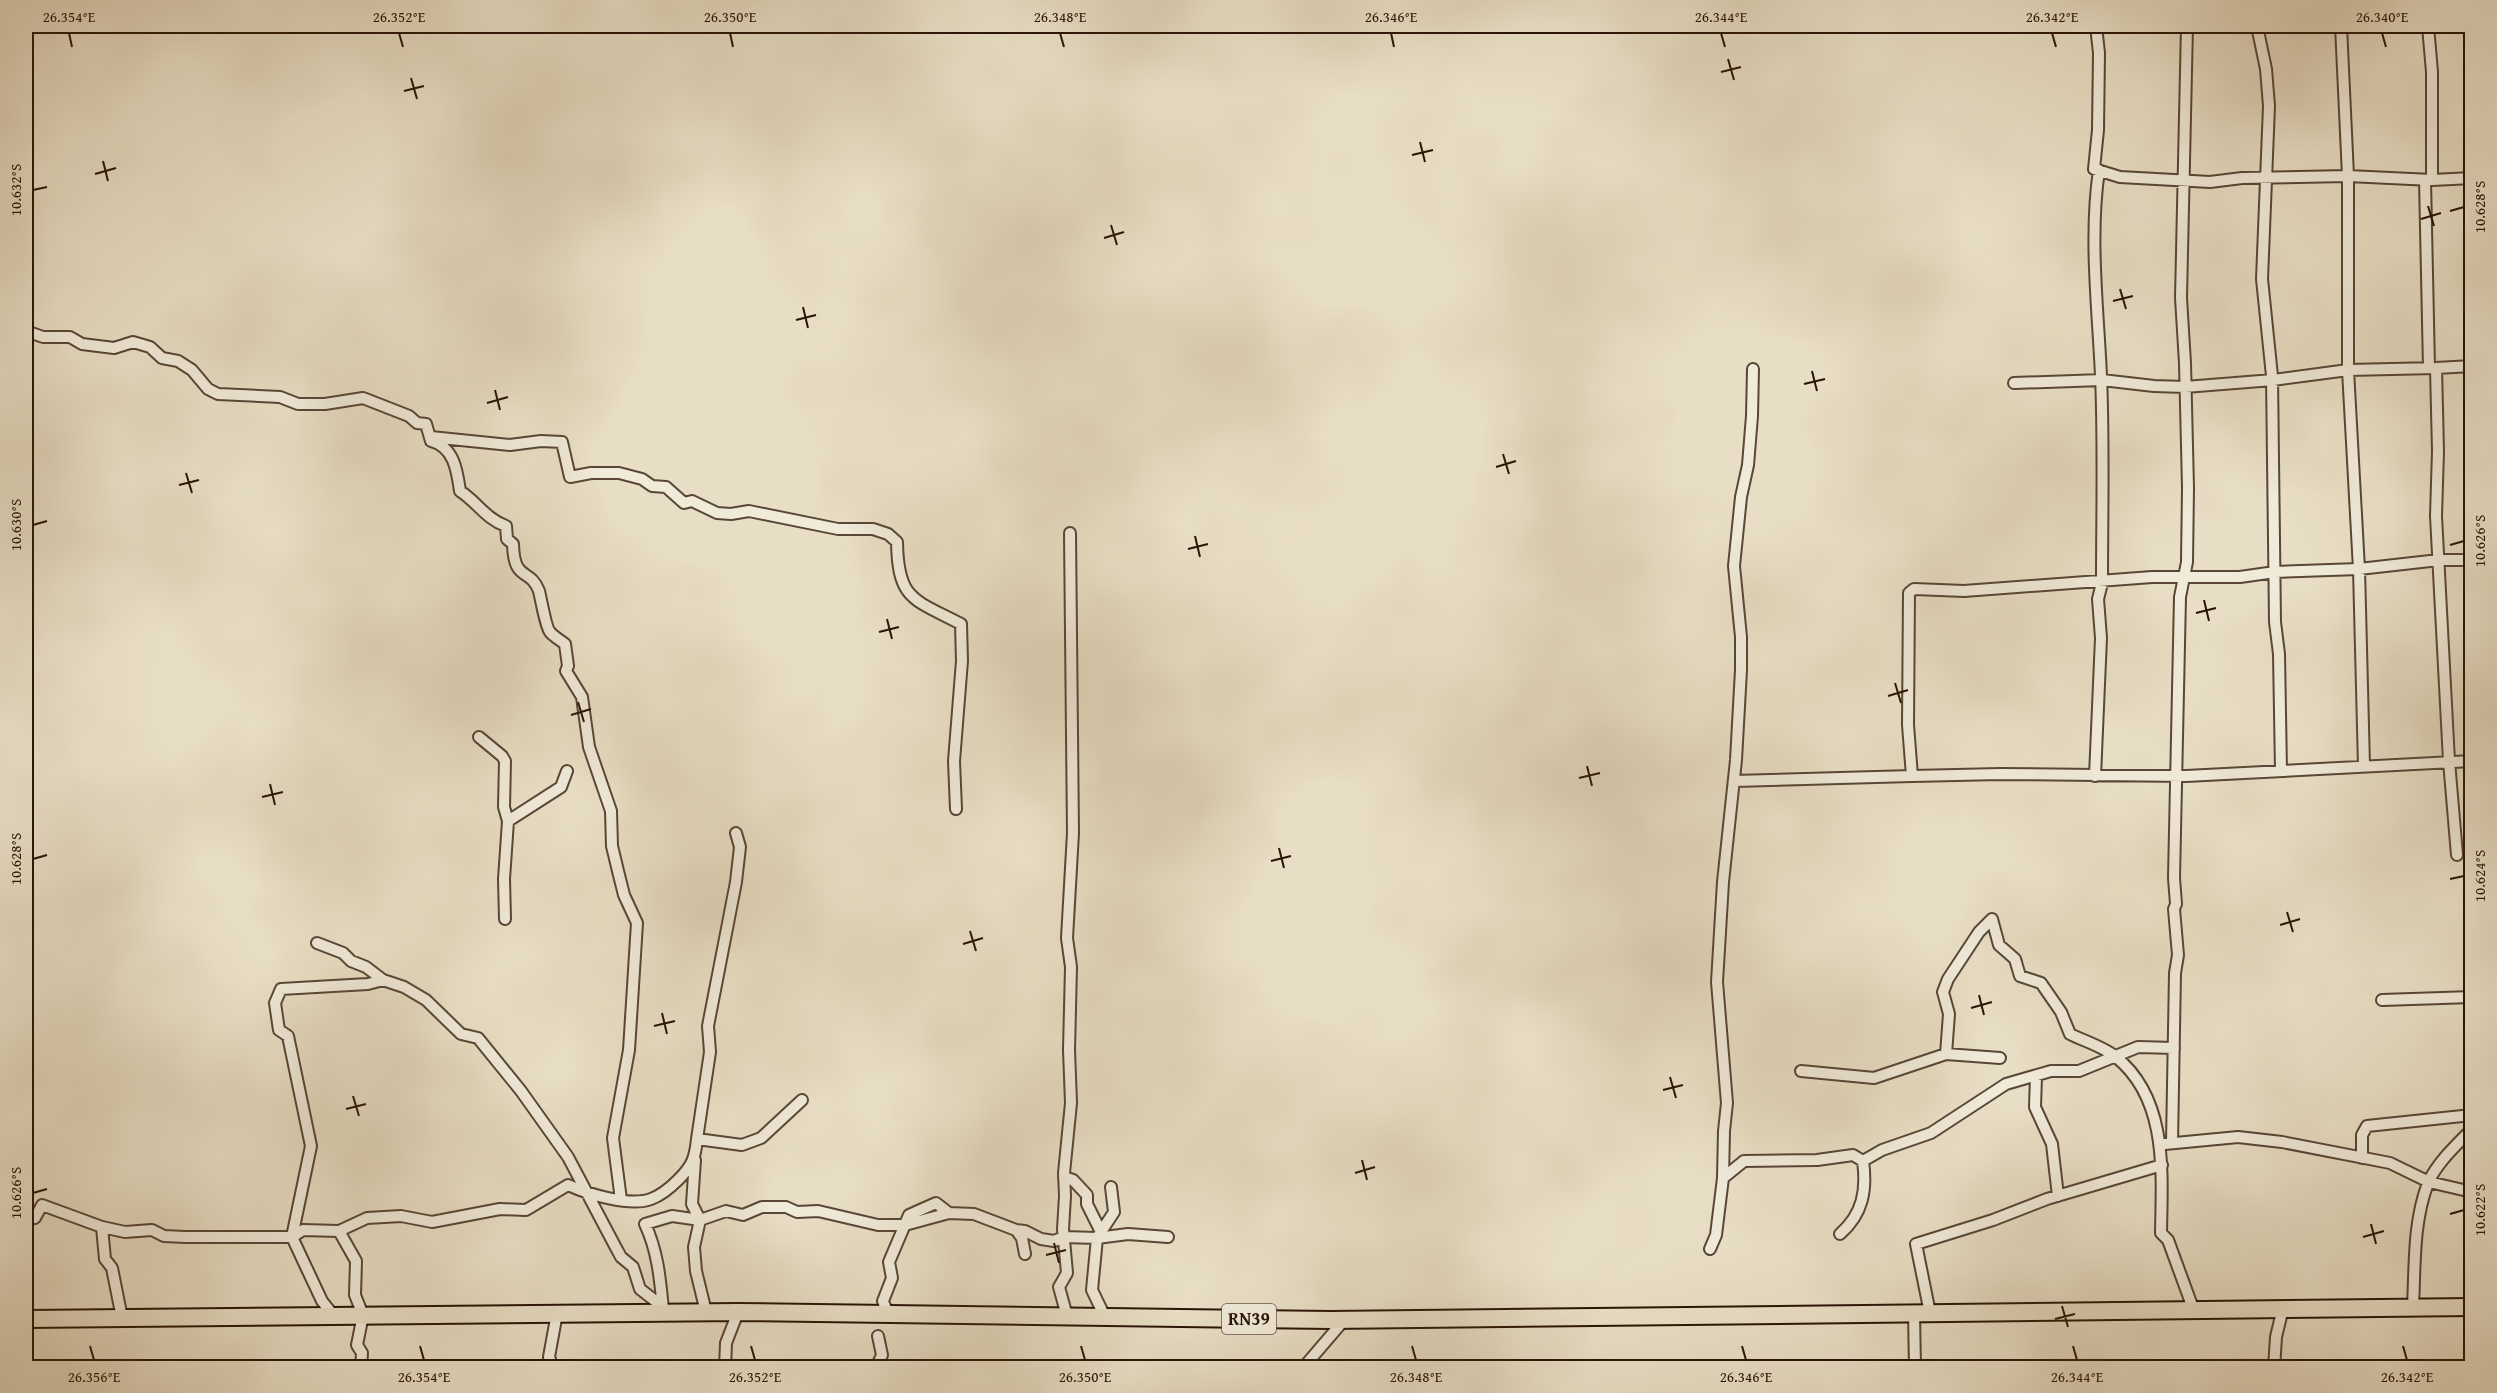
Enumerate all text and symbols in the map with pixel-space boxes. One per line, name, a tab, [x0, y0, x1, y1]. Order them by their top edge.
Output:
text: 26.354°E	[43, 6, 96, 27]
text: 26.352°E	[373, 6, 426, 27]
text: 26.350°E	[704, 6, 757, 27]
text: 26.348°E	[1034, 6, 1087, 27]
text: 26.346°E	[1365, 6, 1418, 27]
text: 26.344°E	[1695, 6, 1748, 27]
text: 26.342°E	[2026, 6, 2079, 27]
text: 26.340°E	[2356, 6, 2409, 27]
text: 10.632°S	[5, 164, 26, 216]
text: 10.628°S	[2469, 181, 2490, 233]
text: 10.630°S	[5, 499, 26, 551]
text: 10.626°S	[2469, 515, 2490, 567]
text: 10.628°S	[5, 833, 26, 885]
text: 10.624°S	[2469, 850, 2490, 902]
text: 10.626°S	[5, 1167, 26, 1219]
text: 10.622°S	[2469, 1184, 2490, 1236]
road number: RN39	[1222, 1304, 1276, 1334]
text: 26.356°E	[68, 1366, 121, 1387]
text: 26.354°E	[398, 1366, 451, 1387]
text: 26.352°E	[729, 1366, 782, 1387]
text: 26.350°E	[1059, 1366, 1112, 1387]
text: 26.348°E	[1390, 1366, 1443, 1387]
text: 26.346°E	[1720, 1366, 1773, 1387]
text: 26.344°E	[2051, 1366, 2104, 1387]
text: 26.342°E	[2381, 1366, 2434, 1387]

